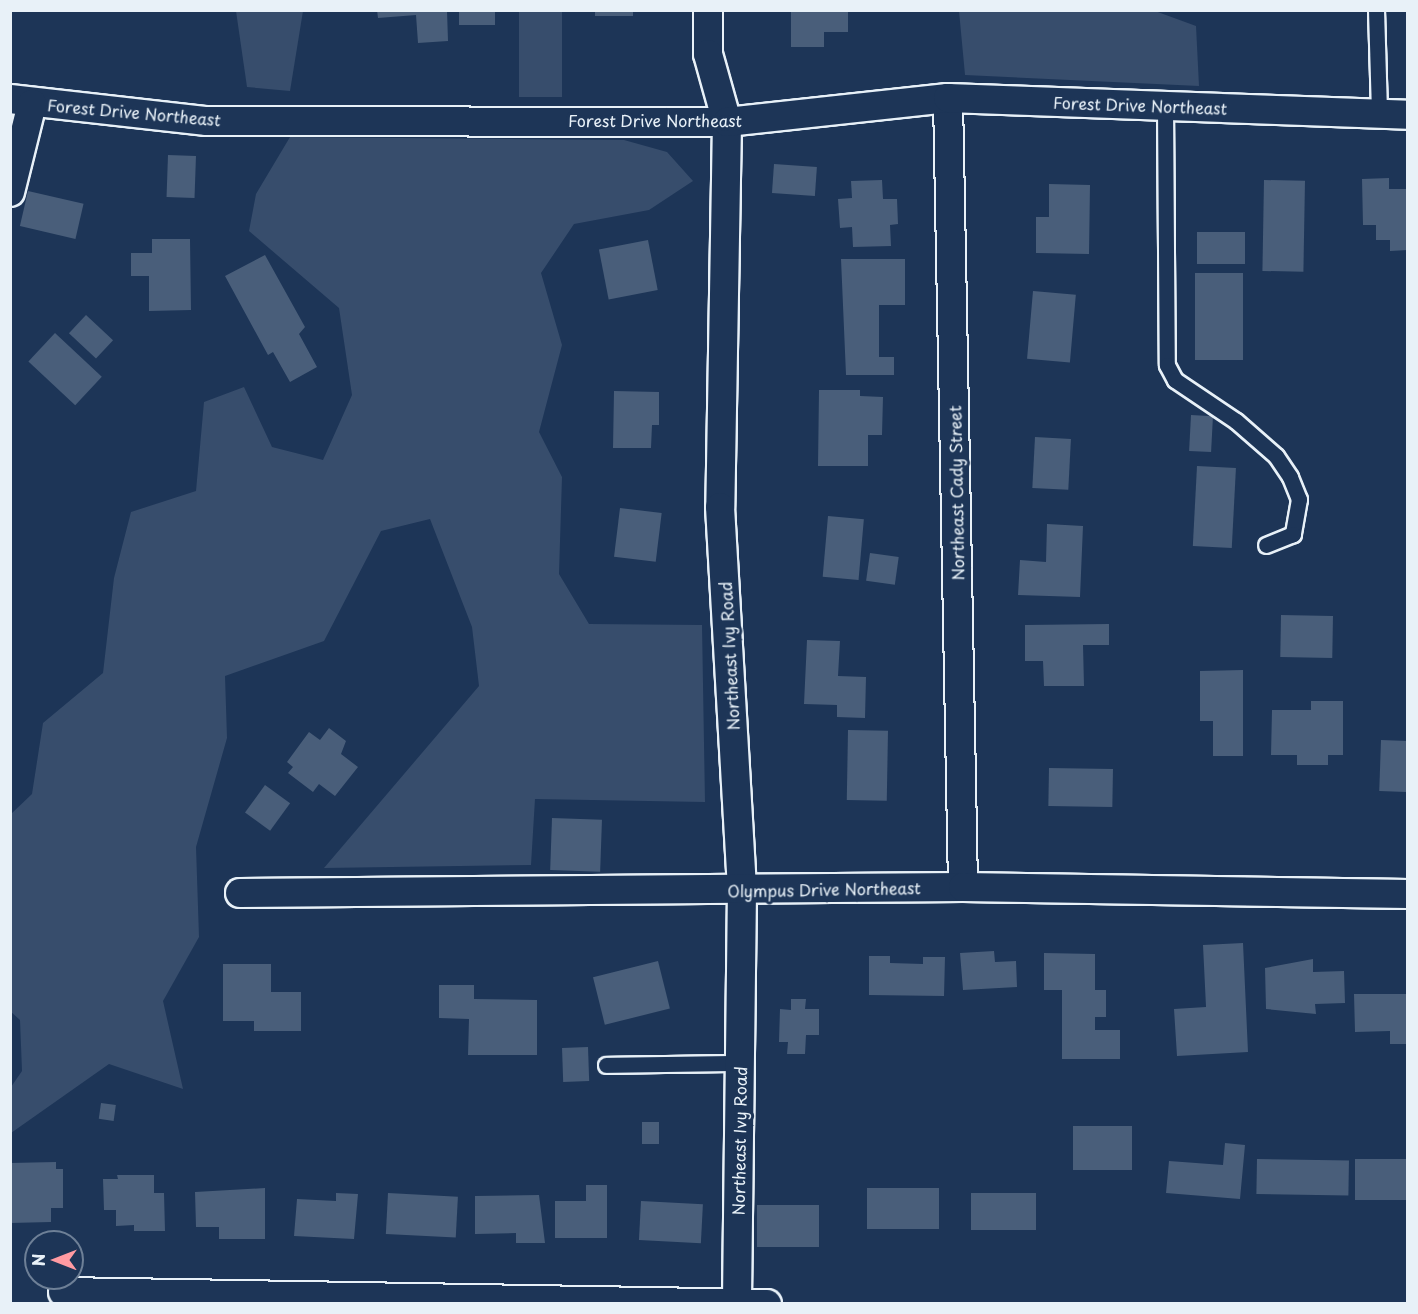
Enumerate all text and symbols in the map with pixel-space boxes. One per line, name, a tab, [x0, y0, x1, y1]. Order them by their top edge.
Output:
street label: Forest Drive Northeast	[1052, 92, 1228, 118]
street label: Forest Drive Northeast	[46, 95, 222, 129]
street label: Forest Drive Northeast	[567, 110, 743, 130]
street label: Northeast Cady Street	[945, 405, 967, 581]
street label: Northeast Ivy Road	[716, 582, 742, 730]
street label: Olympus Drive Northeast	[727, 878, 921, 900]
street label: Northeast Ivy Road	[728, 1067, 750, 1215]
north arrow	[24, 1230, 84, 1290]
text: N	[26, 1254, 50, 1266]

